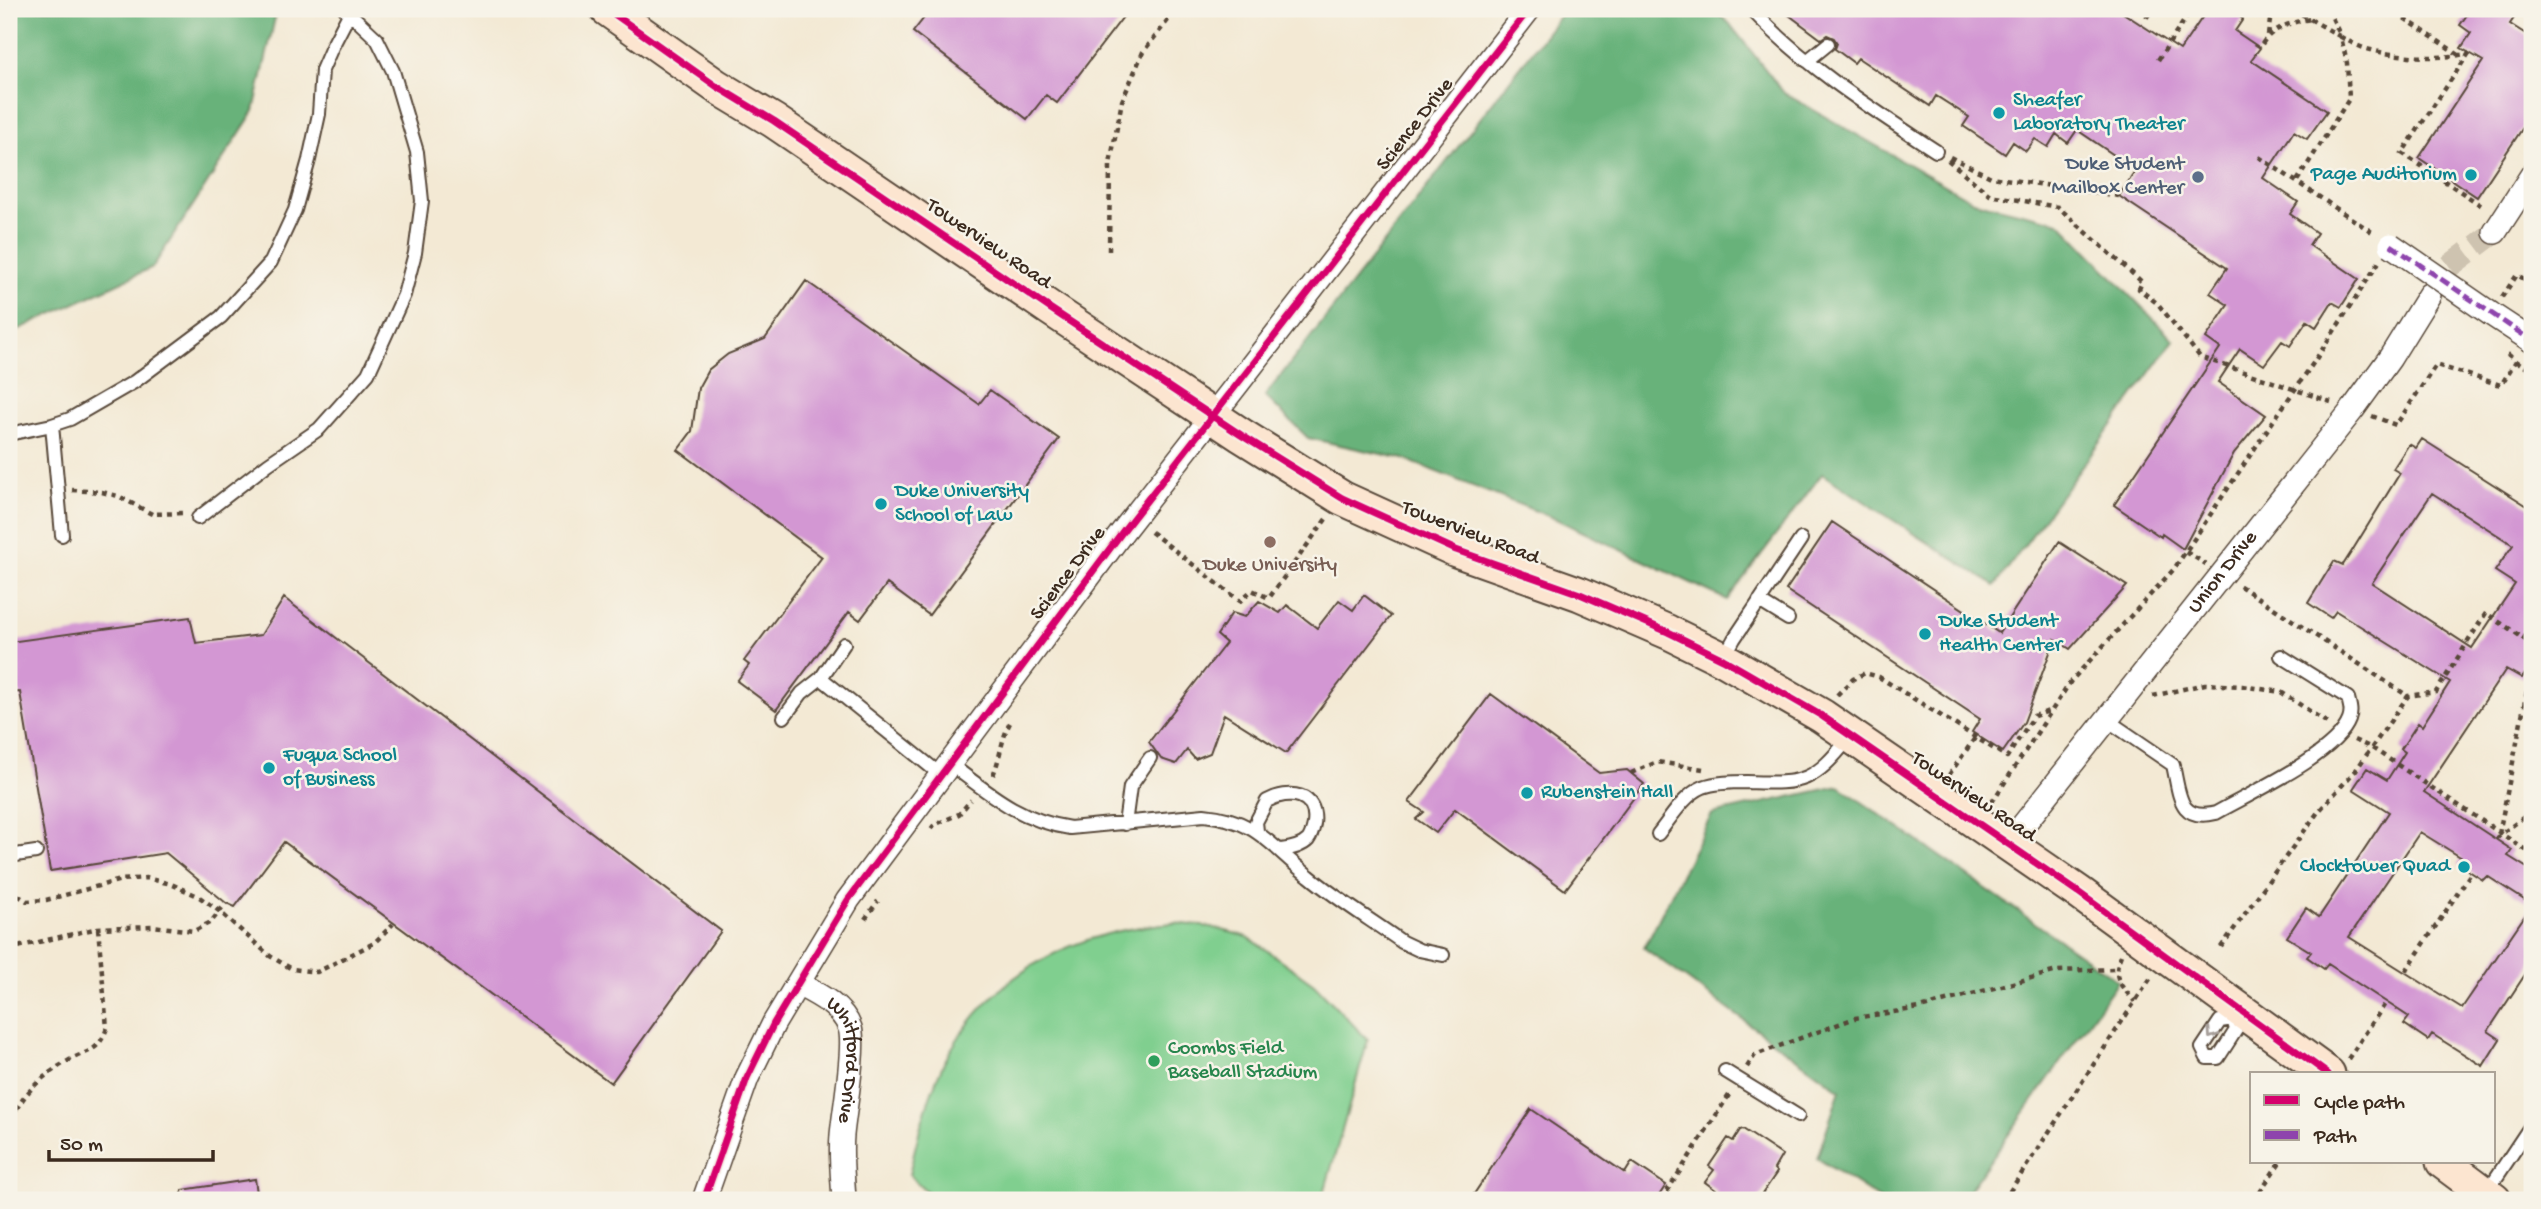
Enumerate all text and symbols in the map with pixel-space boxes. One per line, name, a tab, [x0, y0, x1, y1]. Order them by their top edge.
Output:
street label: Science Drive	[1372, 73, 1461, 176]
place label: Sheafer Laboratory Theater	[2013, 89, 2186, 138]
marker: Sheafer Laboratory Theater	[1991, 105, 2007, 121]
place label: Duke Student Mailbox Center	[2052, 153, 2186, 202]
place label: Page Auditorium	[2310, 163, 2457, 188]
marker: Page Auditorium	[2463, 167, 2479, 183]
marker: Duke Student Mailbox Center	[2190, 169, 2206, 185]
street label: Towerview Road	[920, 193, 1057, 297]
place label: Duke University School of Law	[893, 480, 1029, 529]
marker: Duke University School of Law	[873, 496, 889, 512]
street label: Towerview Road	[1397, 496, 1544, 572]
street label: Science Drive	[1026, 521, 1113, 626]
street label: Union Drive	[2183, 525, 2264, 619]
marker: Duke University	[1262, 534, 1278, 550]
place label: Duke University	[1201, 554, 1337, 579]
place label: Duke Student Health Center	[1937, 610, 2064, 659]
marker: Duke Student Health Center	[1917, 626, 1933, 642]
place label: Fuqua School of Business	[282, 744, 397, 793]
street label: Towerview Road	[1905, 746, 2042, 850]
marker: Fuqua School of Business	[261, 760, 277, 776]
place label: Rubenstein Hall	[1541, 781, 1673, 806]
marker: Rubenstein Hall	[1519, 785, 1535, 801]
place label: Clocktower Quad	[2300, 855, 2452, 880]
marker: Clocktower Quad	[2456, 859, 2472, 875]
street label: Whitford Drive	[820, 992, 864, 1126]
one-way arrow	[2208, 1026, 2220, 1039]
place label: Coombs Field Baseball Stadium	[1167, 1037, 1318, 1086]
marker: Coombs Field Baseball Stadium	[1146, 1053, 1162, 1069]
legend	[2250, 1072, 2496, 1164]
text: Cycle path	[2314, 1092, 2405, 1117]
scale bar	[49, 1118, 214, 1162]
text: Path	[2313, 1126, 2357, 1151]
text: 50 m	[60, 1134, 103, 1159]

